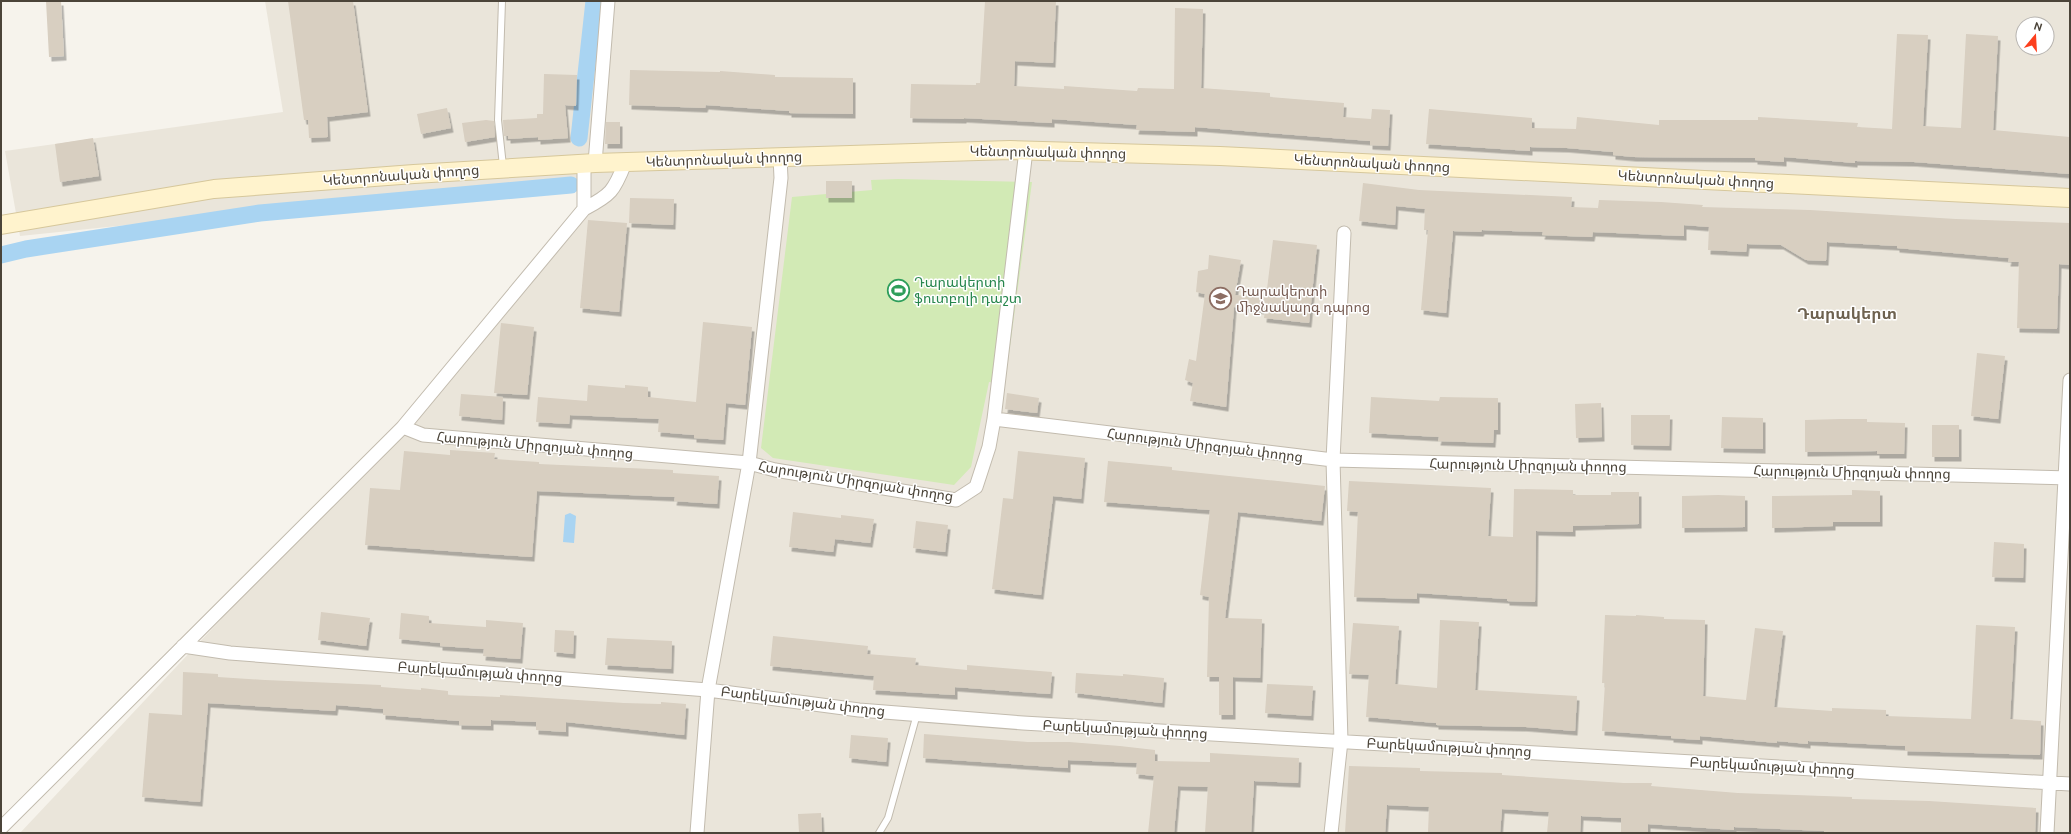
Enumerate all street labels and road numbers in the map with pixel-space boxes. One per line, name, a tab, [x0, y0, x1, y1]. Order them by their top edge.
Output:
street label: Կենտրոնական փողոց	[970, 143, 1126, 161]
street label: Կենտրոնական փողոց	[645, 148, 803, 170]
street label: Կենտրոնական փողոց	[1293, 151, 1451, 175]
street label: Կենտրոնական փողոց	[322, 162, 480, 188]
street label: Կենտրոնական փողոց	[1617, 167, 1775, 191]
street label: Հարություն Միրզոյան փողոց	[1106, 425, 1304, 465]
street label: Հարություն Միրզոյան փողոց	[436, 428, 634, 462]
street label: Հարություն Միրզոյան փողոց	[1429, 455, 1627, 475]
street label: Հարություն Միրզոյան փողոց	[757, 458, 955, 504]
street label: Հարություն Միրզոյան փողոց	[1753, 462, 1951, 482]
street label: Բարեկամության փողոց	[397, 658, 563, 686]
street label: Բարեկամության փողոց	[720, 683, 886, 719]
street label: Բարեկամության փողոց	[1042, 717, 1208, 741]
street label: Բարեկամության փողոց	[1366, 735, 1532, 759]
street label: Բարեկամության փողոց	[1689, 754, 1855, 778]

